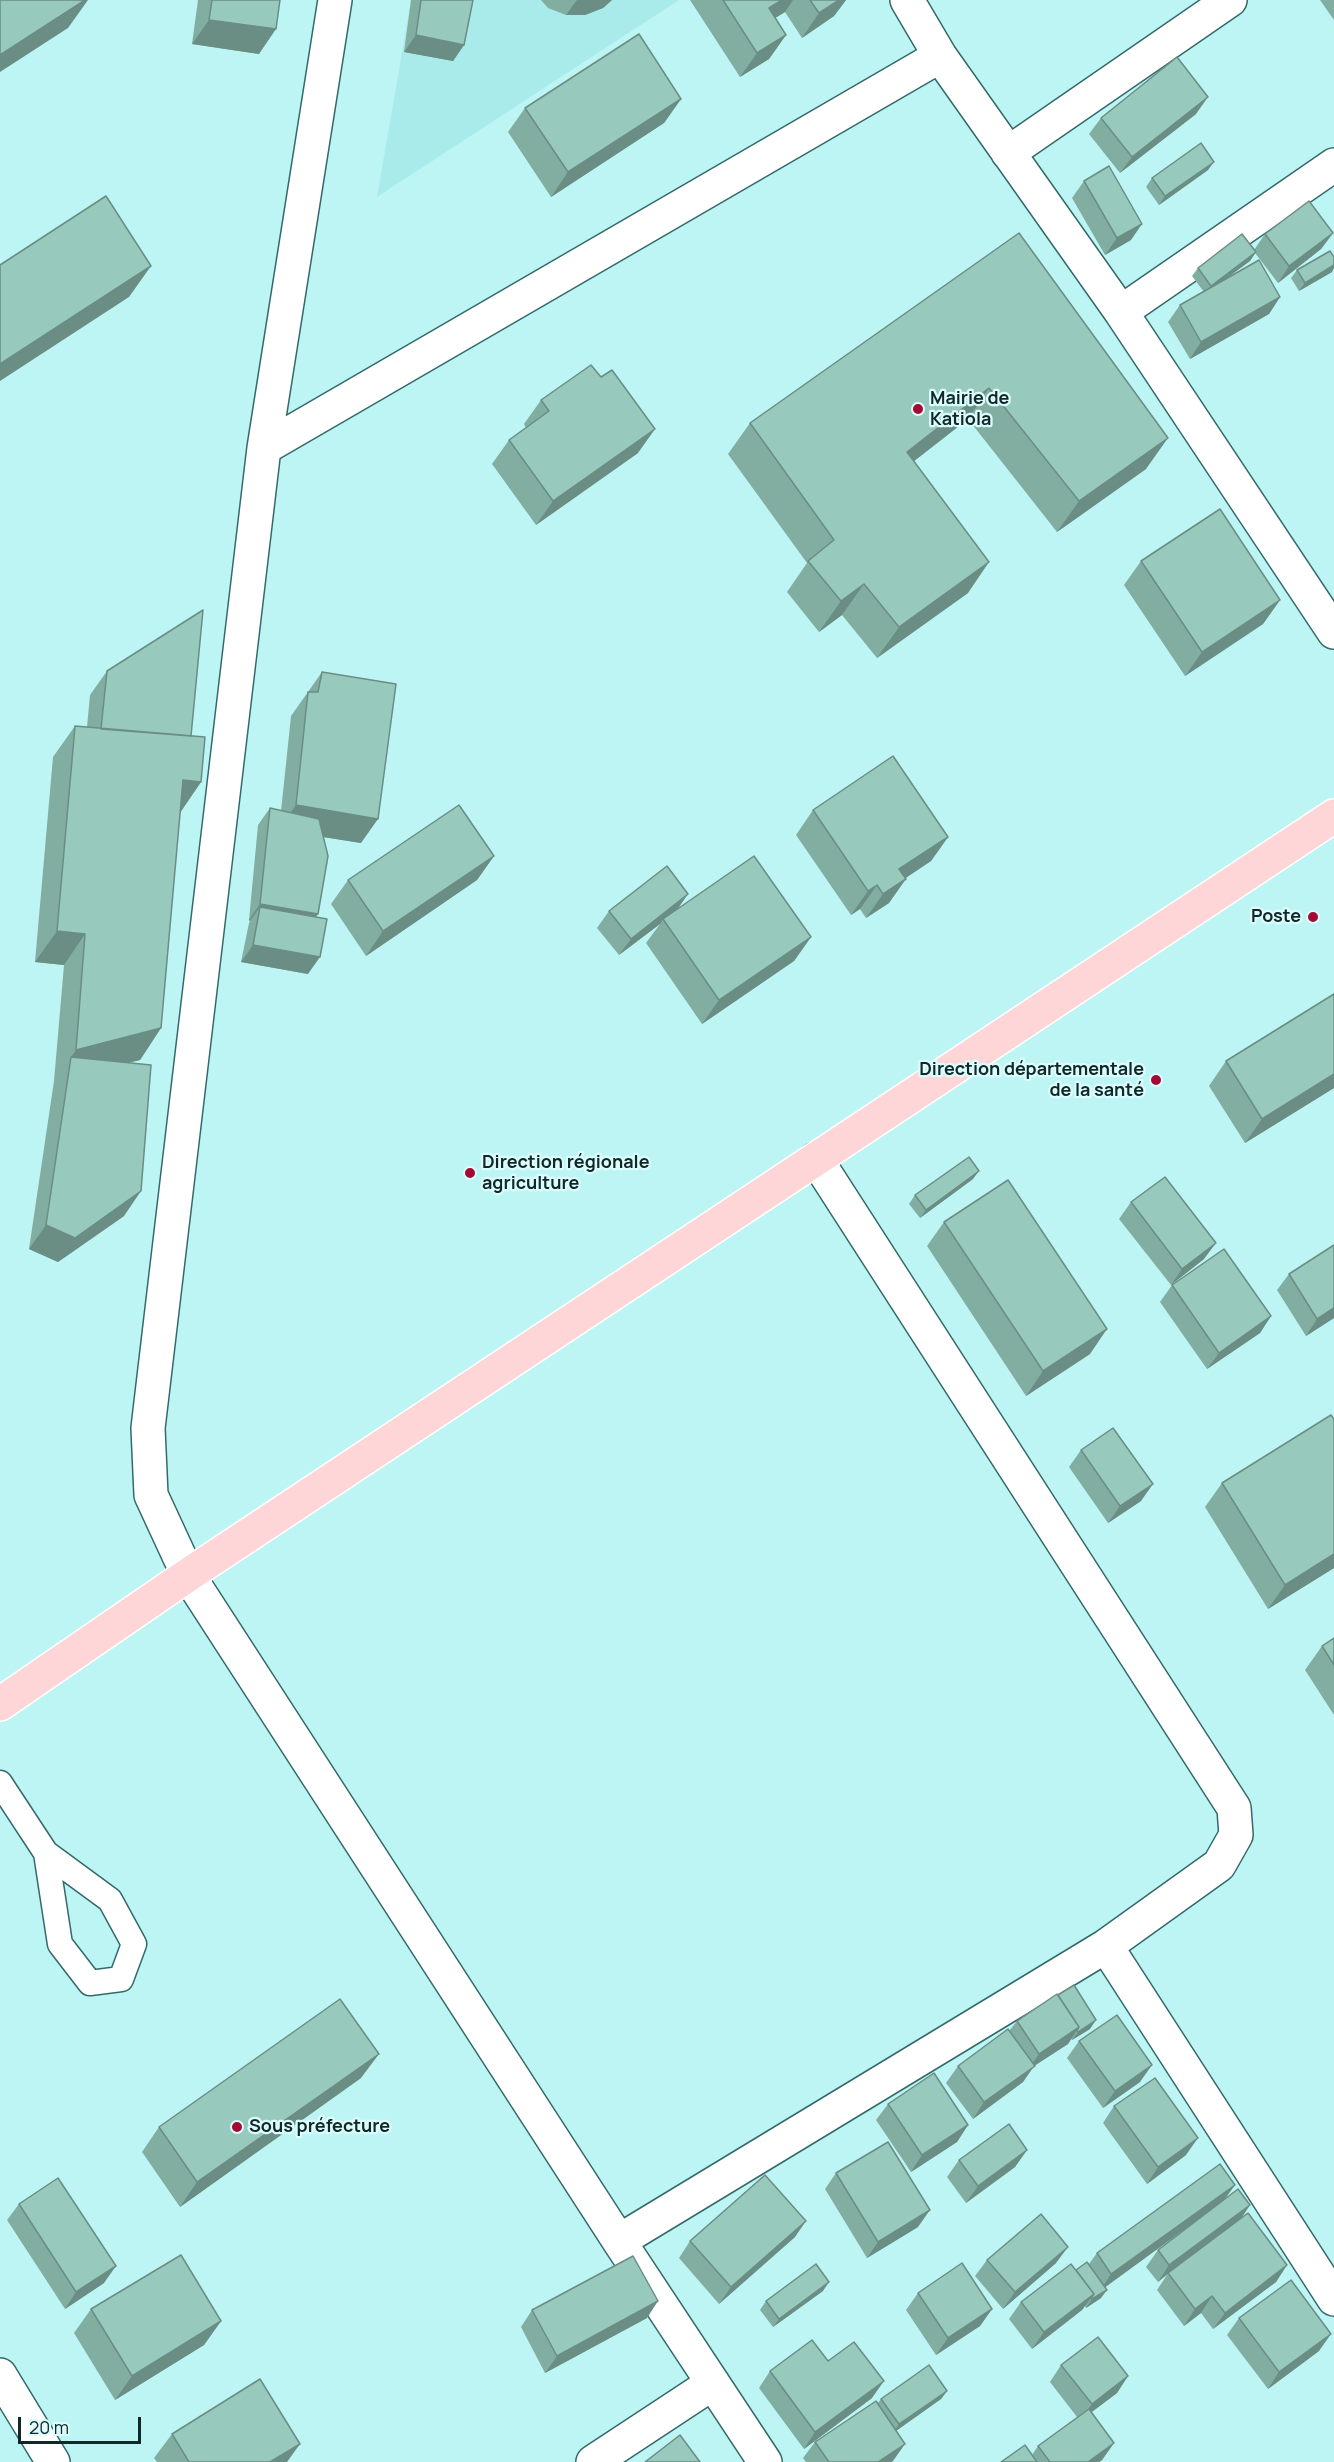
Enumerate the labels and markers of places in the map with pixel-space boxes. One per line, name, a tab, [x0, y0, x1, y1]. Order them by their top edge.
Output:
place label: Mairie de Katiola	[930, 388, 1009, 430]
marker: Mairie de Katiola	[911, 402, 925, 416]
place label: Poste	[1251, 906, 1301, 928]
marker: Poste	[1306, 910, 1320, 924]
place label: Direction départementale de la santé	[919, 1059, 1144, 1102]
marker: Direction départementale de la santé	[1149, 1073, 1163, 1087]
place label: Direction régionale agriculture	[482, 1152, 649, 1194]
marker: Direction régionale agriculture	[463, 1166, 477, 1180]
place label: Sous préfecture	[249, 2116, 390, 2138]
marker: Sous préfecture	[230, 2120, 244, 2134]

